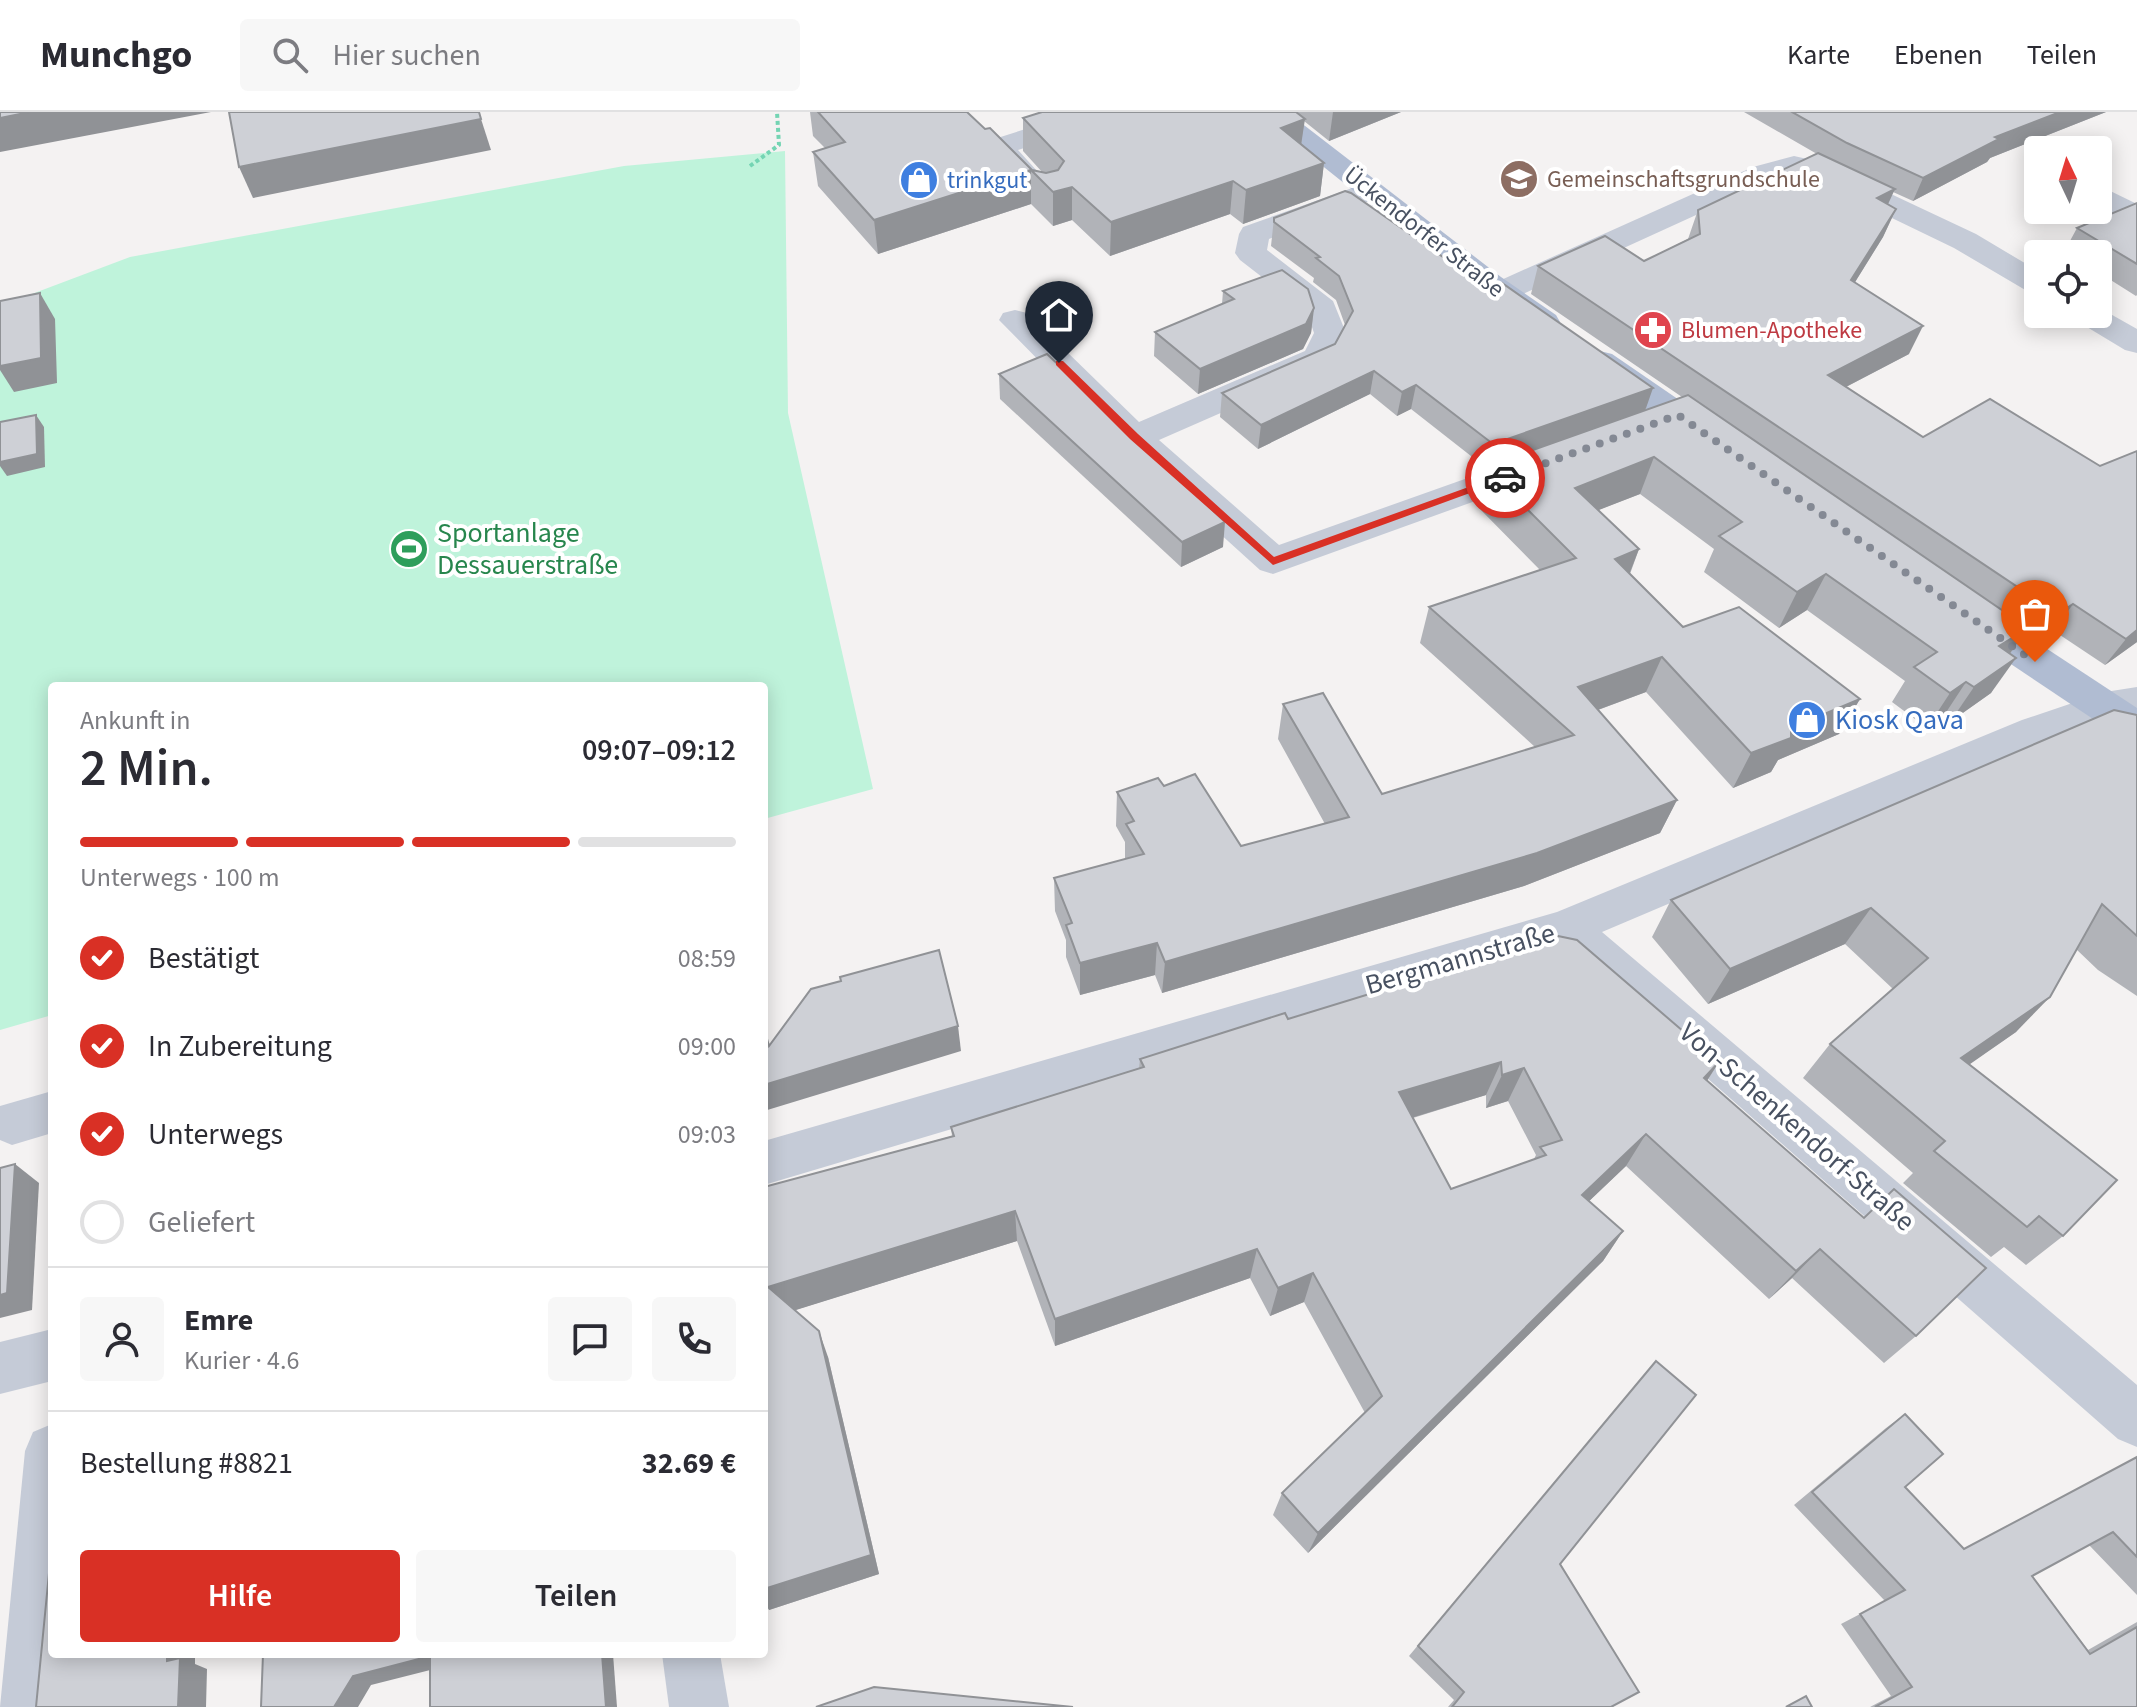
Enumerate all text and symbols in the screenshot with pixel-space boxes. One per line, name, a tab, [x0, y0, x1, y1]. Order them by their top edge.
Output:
search box	[240, 19, 800, 91]
text: Munchgo	[40, 28, 192, 82]
icon: search	[268, 33, 312, 77]
text: Hier suchen	[332, 34, 481, 77]
text: Karte	[1787, 35, 1850, 75]
text: Ebenen	[1894, 35, 1983, 75]
text: Teilen	[2027, 35, 2097, 75]
north arrow	[2024, 136, 2112, 224]
map controls	[2024, 136, 2112, 328]
street label: Ückendorfer Straße	[1336, 158, 1512, 306]
school or university icon: Gemeinschaftsgrundschule	[1498, 158, 1540, 200]
shop icon: trinkgut	[898, 159, 940, 201]
place label: Gemeinschaftsgrundschule	[1547, 162, 1820, 197]
place label: trinkgut	[947, 163, 1027, 198]
button: locate	[2024, 240, 2112, 328]
pin	[1025, 281, 1093, 363]
icon: home	[1037, 293, 1081, 337]
pharmacy icon: Blumen-Apotheke	[1632, 309, 1674, 351]
place label: Blumen-Apotheke	[1681, 313, 1862, 348]
courier	[1465, 438, 1545, 518]
icon: car	[1483, 456, 1527, 500]
place label: Sportanlage Dessauerstraße	[437, 513, 618, 585]
sports icon: Sportanlage Dessauerstraße	[388, 528, 430, 570]
pin	[2001, 580, 2069, 662]
icon: bag	[2013, 592, 2057, 636]
shop icon: Kiosk Qava	[1786, 699, 1828, 741]
place label: Kiosk Qava	[1835, 700, 1964, 740]
text: Ankunft in	[80, 702, 190, 739]
text: 09:07–09:12	[582, 729, 736, 772]
text: 2 Min.	[80, 732, 213, 806]
text: Unterwegs · 100 m	[80, 859, 279, 896]
street label: Bergmannstraße	[1360, 913, 1560, 1005]
icon: check	[80, 936, 124, 980]
text: Bestätigt	[148, 937, 259, 980]
text: 08:59	[678, 940, 736, 977]
street label: Von-Schenkendorf-Straße	[1670, 1013, 1924, 1241]
icon: check	[80, 1024, 124, 1068]
text: In Zubereitung	[148, 1025, 332, 1068]
text: 09:00	[678, 1028, 736, 1065]
icon: check	[80, 1112, 124, 1156]
text: Unterwegs	[148, 1113, 283, 1156]
text: 09:03	[678, 1116, 736, 1153]
text: Geliefert	[148, 1201, 255, 1244]
button: person	[80, 1297, 164, 1381]
button: chat	[548, 1297, 632, 1381]
button: phone	[652, 1297, 736, 1381]
text: Emre	[184, 1299, 253, 1342]
text: Kurier · 4.6	[184, 1342, 299, 1379]
text: Bestellung #8821	[80, 1442, 293, 1485]
text: 32.69 €	[642, 1442, 736, 1485]
button: Hilfe	[80, 1550, 400, 1642]
button: Teilen	[416, 1550, 736, 1642]

